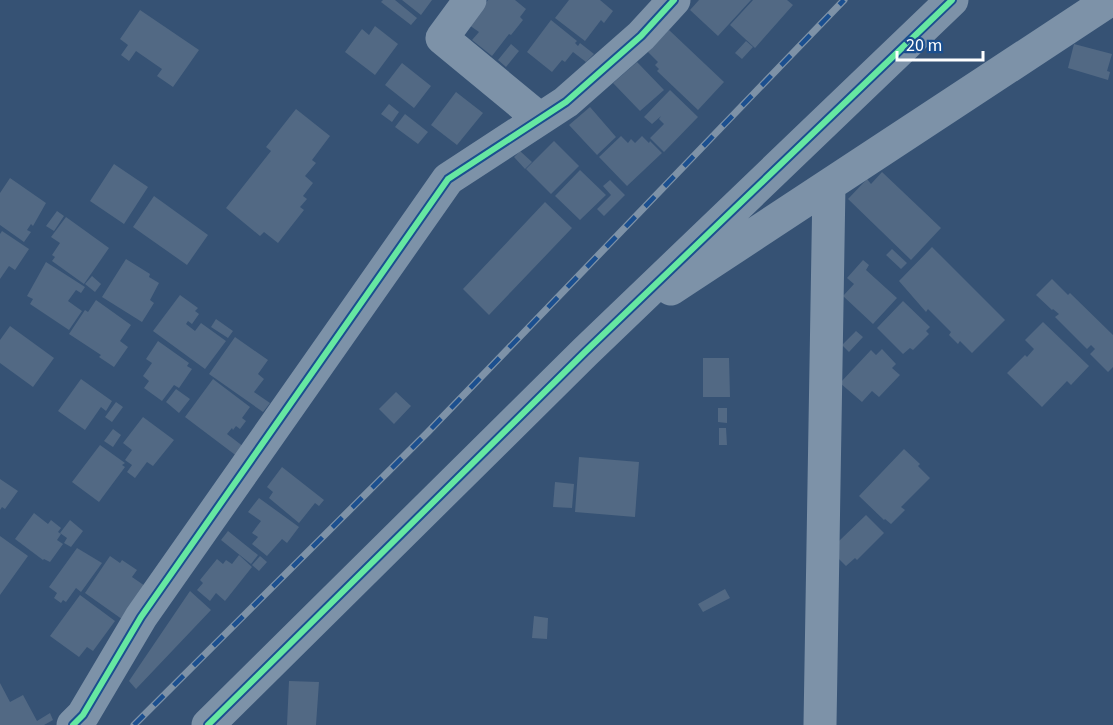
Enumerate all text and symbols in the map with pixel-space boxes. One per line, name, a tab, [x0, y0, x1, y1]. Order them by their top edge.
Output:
scale bar	[897, 24, 982, 62]
text: 20 m	[906, 33, 942, 58]

